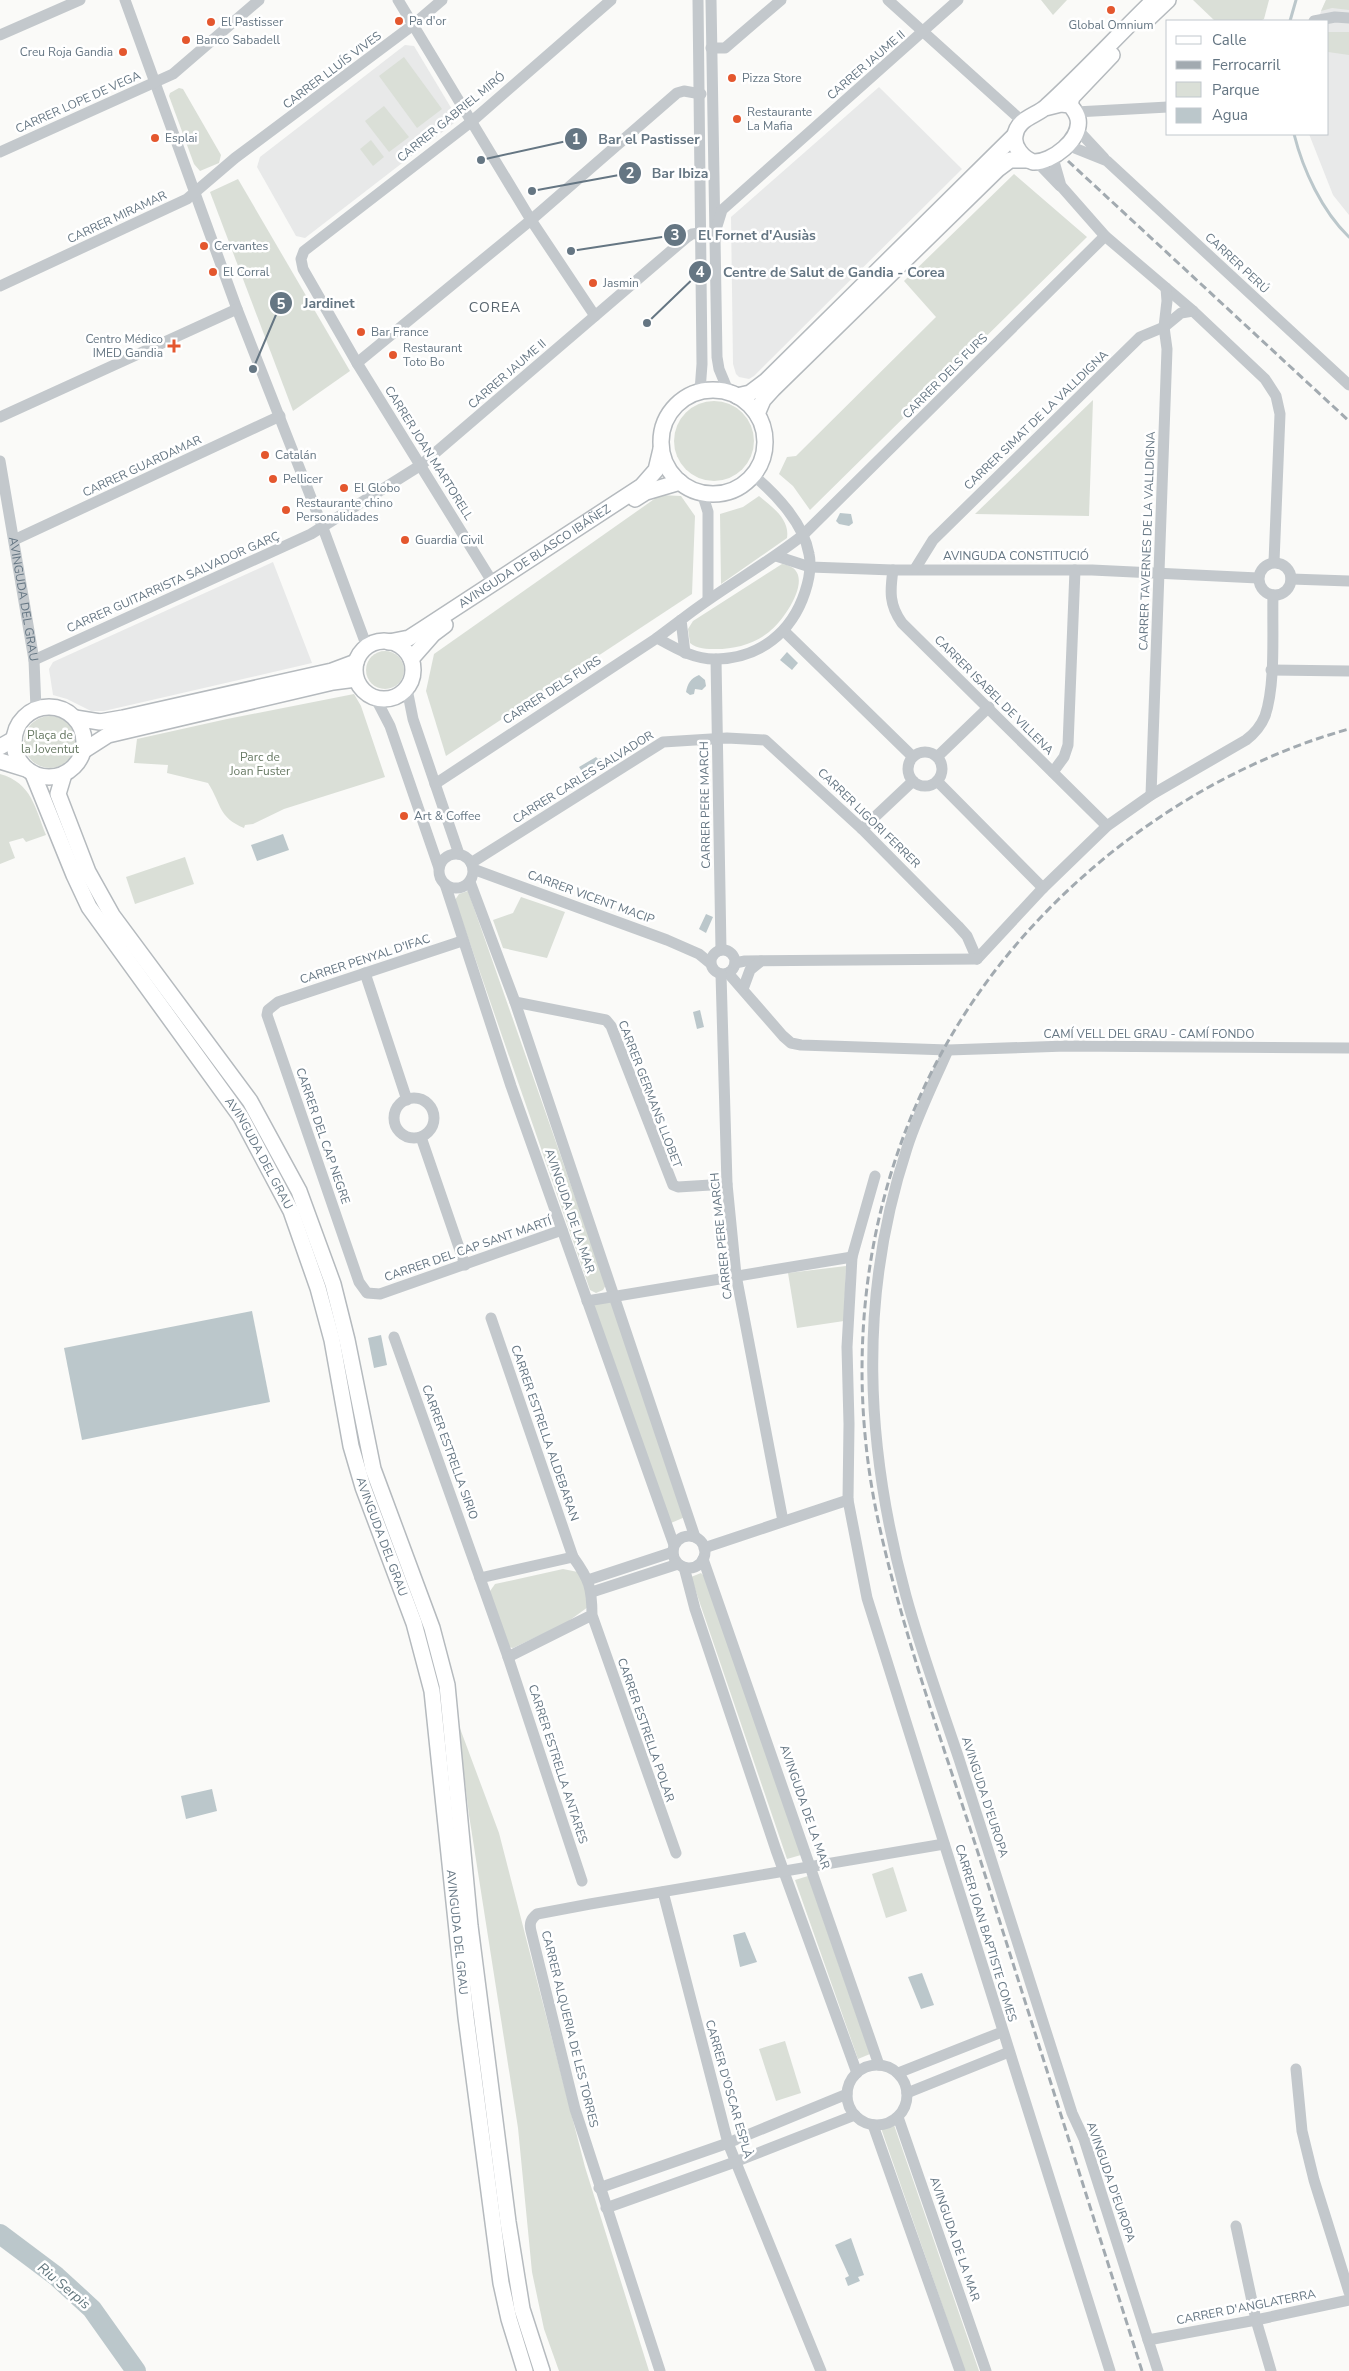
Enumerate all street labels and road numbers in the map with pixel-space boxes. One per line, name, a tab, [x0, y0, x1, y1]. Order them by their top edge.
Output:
street label: CARRER JAUME II	[824, 27, 908, 103]
street label: CARRER LLUÍS VIVES	[279, 28, 385, 112]
street label: CARRER LOPE DE VEGA	[13, 67, 143, 137]
street label: CARRER GABRIEL MIRÓ	[394, 68, 508, 166]
street label: CARRER MIRAMAR	[65, 187, 169, 247]
street label: CARRER PERÚ	[1202, 229, 1272, 297]
street label: CARRER DELS FURS	[899, 330, 991, 422]
street label: CARRER JAUME II	[465, 336, 549, 412]
street label: CARRER SIMAT DE LA VALLDIGNA	[961, 347, 1112, 493]
street label: CARRER JOAN MARTORELL	[381, 383, 477, 523]
street label: CARRER GUARDAMAR	[80, 431, 204, 501]
street label: CARRER TAVERNES DE LA VALLDIGNA	[1135, 431, 1159, 651]
street label: AVINGUDA DE BLASCO IBÁÑEZ	[455, 501, 614, 612]
street label: CARRER GUITARRISTA SALVADOR GARÇ	[64, 528, 282, 636]
street label: AVINGUDA DEL GRAU	[5, 536, 42, 662]
street label: AVINGUDA CONSTITUCIÓ	[943, 548, 1089, 564]
street label: CARRER ISABEL DE VILLENA	[931, 632, 1057, 758]
street label: CARRER DELS FURS	[500, 652, 604, 728]
street label: CARRER CARLES SALVADOR	[510, 727, 656, 827]
street label: CARRER PERE MARCH	[696, 741, 714, 869]
street label: CARRER LIGORI FERRER	[814, 765, 924, 871]
street label: CARRER VICENT MACIP	[525, 867, 657, 928]
street label: CARRER PENYAL D'IFAC	[298, 930, 432, 988]
street label: CARRER GERMANS LLOBET	[614, 1018, 686, 1171]
street label: CAMÍ VELL DEL GRAU - CAMÍ FONDO	[1044, 1026, 1254, 1042]
street label: CARRER DEL CAP NEGRE	[292, 1066, 354, 1206]
street label: AVINGUDA DEL GRAU	[221, 1094, 297, 1212]
street label: AVINGUDA DE LA MAR	[541, 1147, 599, 1275]
street label: CARRER PERE MARCH	[706, 1172, 736, 1300]
street label: CARRER DEL CAP SANT MARTÍ	[382, 1212, 555, 1285]
street label: CARRER ESTRELLA ALDEBARAN	[507, 1343, 583, 1523]
street label: CARRER ESTRELLA SIRIO	[418, 1382, 482, 1522]
street label: AVINGUDA DEL GRAU	[353, 1475, 411, 1599]
street label: CARRER ESTRELLA POLAR	[614, 1656, 678, 1804]
street label: CARRER ESTRELLA ANTARES	[525, 1682, 591, 1846]
street label: AVINGUDA D'EUROPA	[958, 1734, 1012, 1860]
street label: AVINGUDA DE LA MAR	[776, 1743, 834, 1871]
street label: CARRER JOAN BAPTISTE COMES	[951, 1842, 1021, 2024]
street label: AVINGUDA DEL GRAU	[443, 1869, 472, 1996]
street label: CARRER ALQUERIA DE LES TORRES	[538, 1929, 602, 2129]
street label: CARRER D'OSCAR ESPLÀ	[702, 2018, 757, 2160]
street label: AVINGUDA D'EUROPA	[1083, 2120, 1139, 2245]
street label: AVINGUDA DE LA MAR	[926, 2175, 984, 2303]
street label: CARRER D'ANGLATERRA	[1175, 2286, 1317, 2328]

